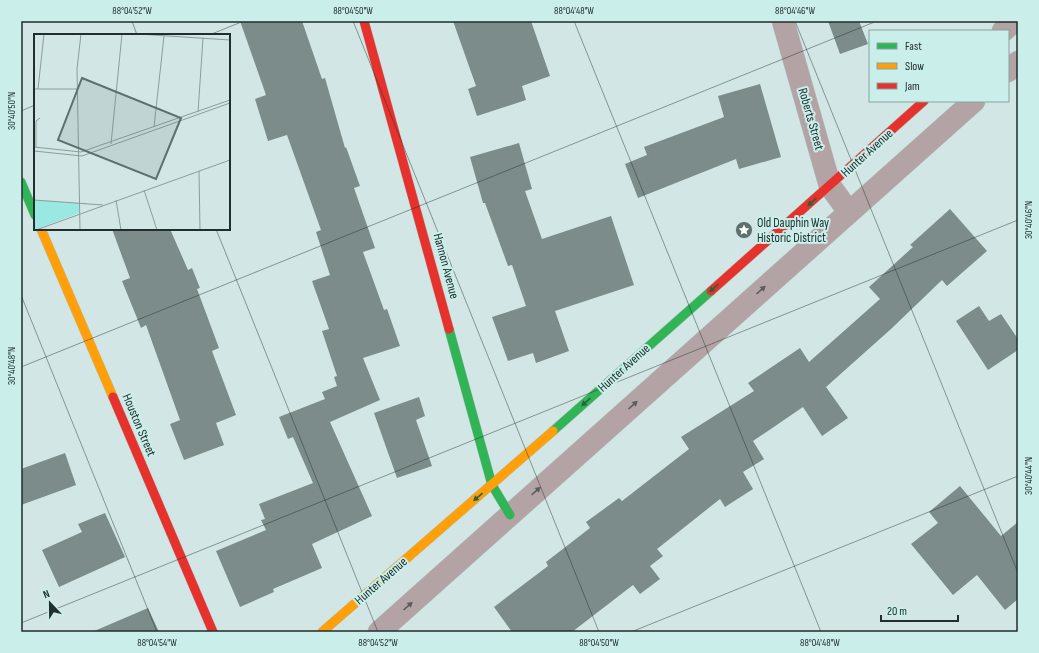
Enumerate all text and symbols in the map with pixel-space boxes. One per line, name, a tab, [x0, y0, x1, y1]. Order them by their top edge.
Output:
text: 88°04'52"W	[112, 5, 152, 17]
text: 88°04'50"W	[333, 5, 373, 17]
text: 88°04'48"W	[554, 5, 594, 17]
text: 88°04'46"W	[775, 5, 815, 17]
legend	[869, 30, 1009, 102]
inset map	[34, 34, 230, 230]
text: Fast	[905, 39, 922, 54]
text: Slow	[905, 59, 924, 74]
text: Jam	[904, 79, 920, 94]
street label: Roberts Street	[795, 86, 827, 152]
text: 30°40'50"N	[6, 92, 18, 130]
street label: Hunter Avenue	[838, 126, 896, 180]
one-way arrow	[807, 197, 817, 206]
text: 30°40'46"N	[1023, 201, 1035, 239]
place label: Old Dauphin Way Historic District	[757, 215, 829, 246]
place icon: Old Dauphin Way Historic District	[734, 220, 754, 240]
street label: Hannon Avenue	[430, 231, 462, 301]
one-way arrow	[709, 283, 720, 292]
one-way arrow	[757, 286, 766, 295]
street label: Hunter Avenue	[595, 341, 653, 395]
text: 30°40'48"N	[6, 347, 18, 385]
street label: Houston Street	[119, 391, 159, 459]
one-way arrow	[581, 397, 591, 406]
one-way arrow	[628, 400, 638, 409]
text: 30°40'44"N	[1023, 457, 1035, 495]
one-way arrow	[531, 487, 541, 496]
one-way arrow	[473, 493, 483, 502]
street label: Hunter Avenue	[351, 554, 411, 608]
north arrow	[30, 583, 70, 623]
text: N	[41, 587, 52, 601]
scale bar	[881, 597, 958, 623]
one-way arrow	[403, 601, 413, 611]
text: 20 m	[887, 604, 907, 619]
text: 88°04'54"W	[137, 637, 177, 649]
text: 88°04'52"W	[358, 637, 398, 649]
text: 88°04'50"W	[579, 637, 619, 649]
text: 88°04'48"W	[800, 637, 840, 649]

